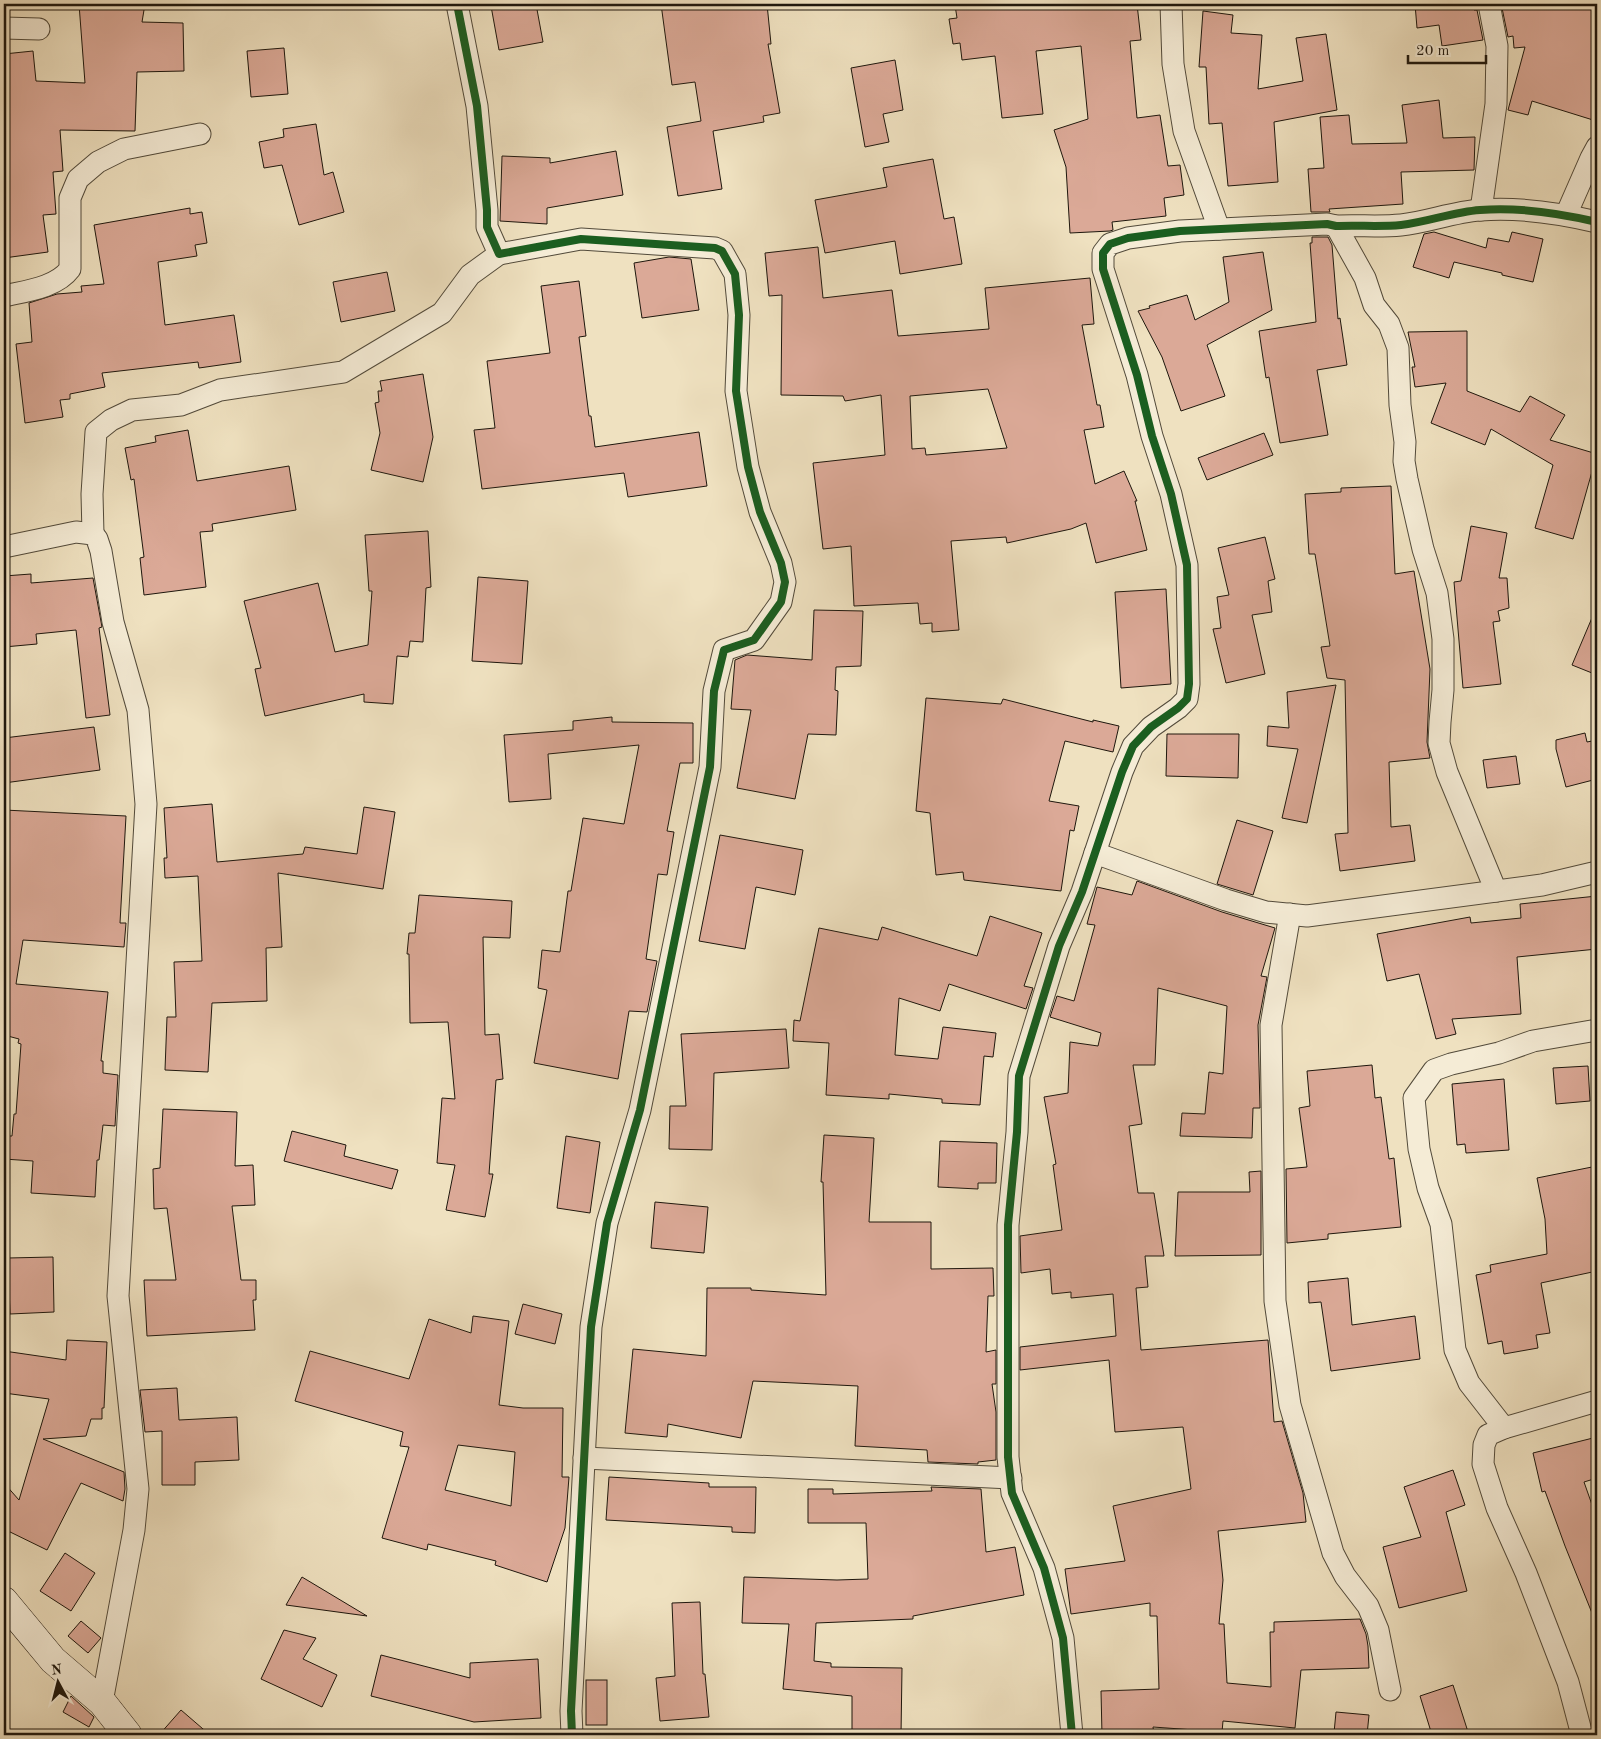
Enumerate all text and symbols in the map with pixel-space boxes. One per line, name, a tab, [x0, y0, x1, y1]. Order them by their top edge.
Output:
scale bar	[1408, 32, 1486, 64]
text: 20 m	[1416, 44, 1450, 59]
north arrow	[32, 1656, 82, 1706]
text: N	[50, 1662, 63, 1678]

